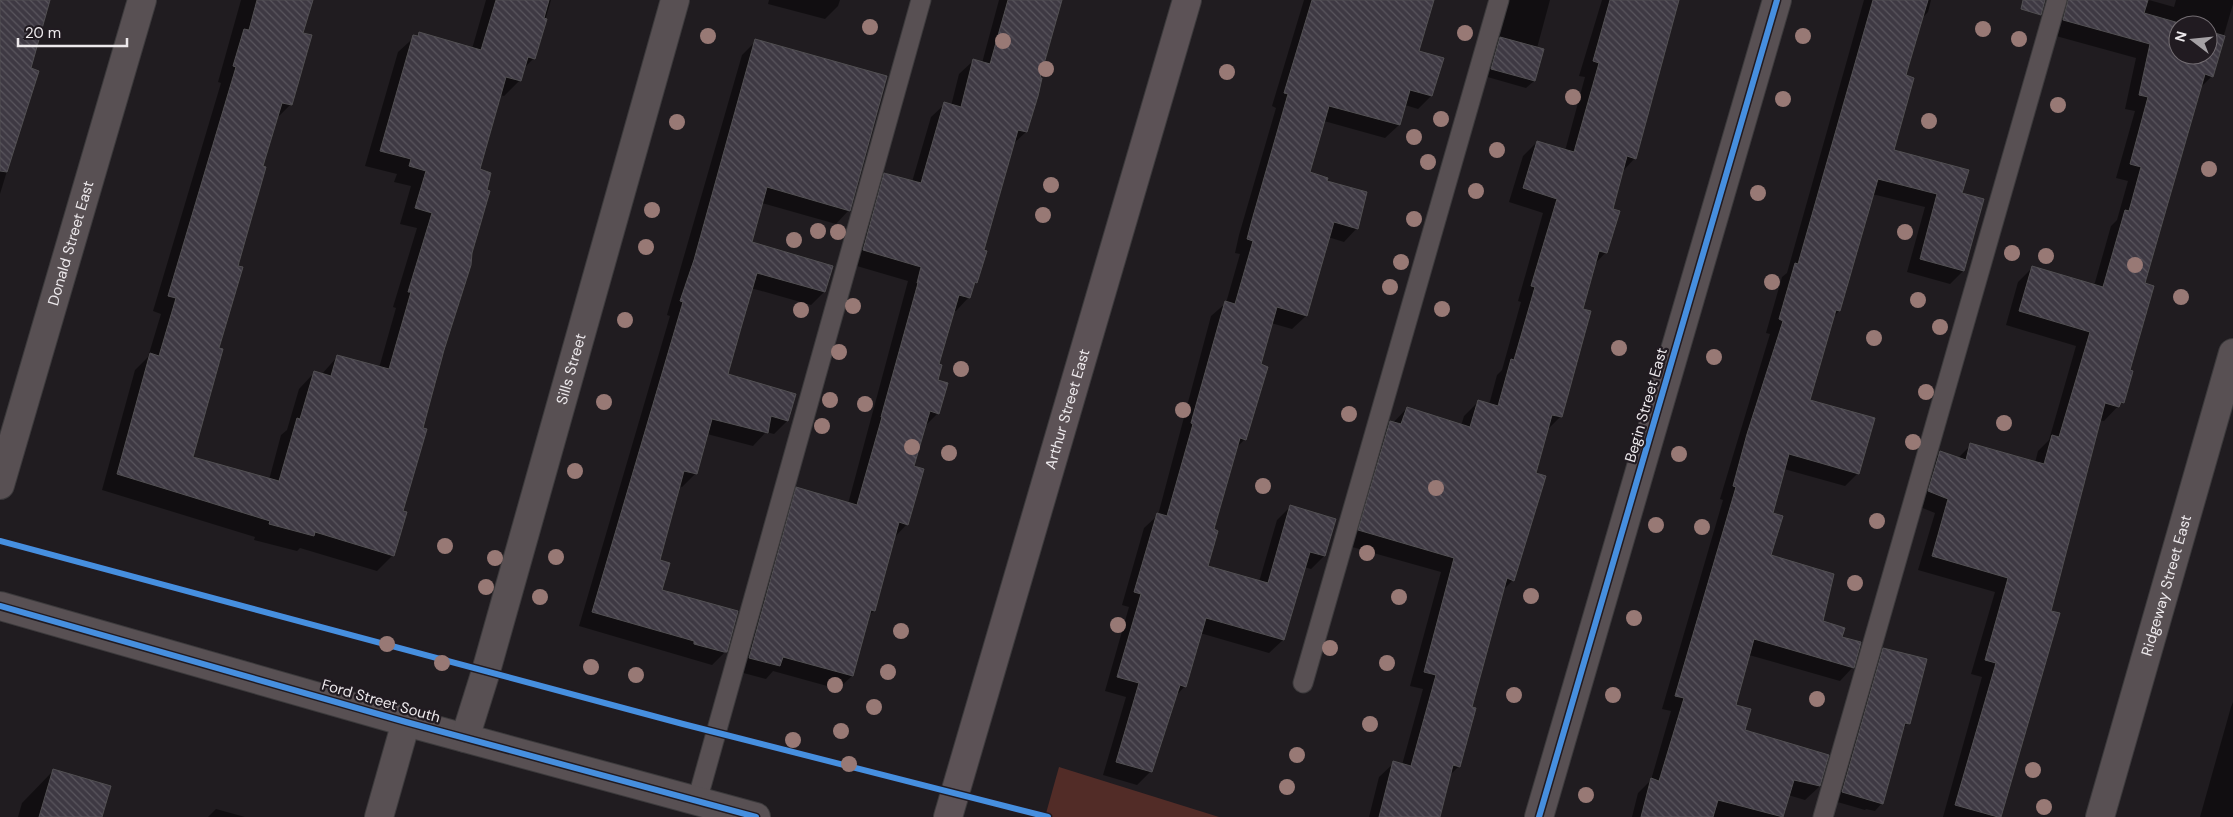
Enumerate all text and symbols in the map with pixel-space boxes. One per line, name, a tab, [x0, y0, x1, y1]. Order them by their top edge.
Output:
scale bar	[18, 15, 126, 47]
north arrow	[2168, 15, 2218, 65]
text: 20 m	[25, 23, 61, 43]
text: N	[2170, 29, 2191, 44]
street label: Donald Street East	[43, 178, 99, 308]
street label: Sills Street	[552, 331, 591, 407]
street label: Begin Street East	[1620, 345, 1672, 465]
street label: Arthur Street East	[1040, 346, 1094, 472]
street label: Ridgeway Street East	[2137, 512, 2196, 658]
street label: Ford Street South	[319, 675, 443, 727]

